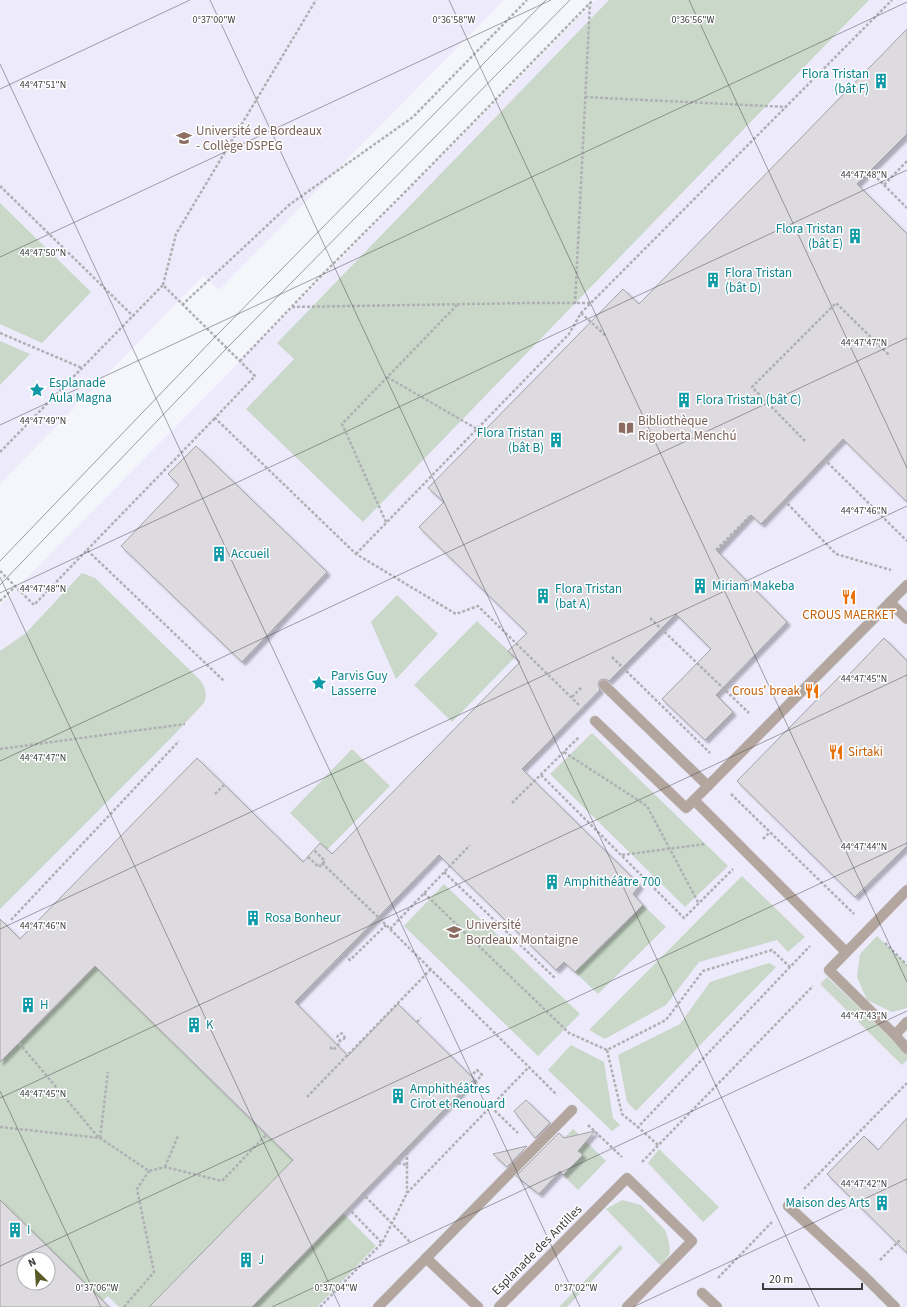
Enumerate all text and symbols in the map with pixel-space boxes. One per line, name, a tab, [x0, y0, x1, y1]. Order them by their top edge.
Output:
text: 0°37'00"W	[193, 13, 236, 27]
text: 0°36'58"W	[433, 13, 476, 27]
text: 0°36'56"W	[672, 13, 715, 27]
place label: Flora Tristan (bât F)	[802, 65, 869, 98]
building icon: Flora Tristan (bât F)	[872, 72, 890, 90]
text: 44°47'51"N	[20, 78, 66, 92]
place label: Université de Bordeaux - Collège DSPEG	[196, 122, 322, 155]
school or university icon: Université de Bordeaux - Collège DSPEG	[175, 129, 193, 147]
text: 44°47'48"N	[841, 168, 887, 182]
place label: Flora Tristan (bât E)	[776, 220, 843, 253]
building icon: Flora Tristan (bât E)	[846, 227, 864, 245]
text: 44°47'50"N	[20, 246, 66, 260]
place label: Flora Tristan (bât D)	[725, 264, 792, 297]
building icon: Flora Tristan (bât D)	[704, 271, 722, 289]
text: 44°47'47"N	[841, 336, 887, 350]
place label: Esplanade Aula Magna	[49, 374, 112, 407]
place icon: Esplanade Aula Magna	[28, 381, 46, 399]
building icon: Flora Tristan (bât C)	[675, 391, 693, 409]
place label: Flora Tristan (bât C)	[696, 391, 801, 409]
place label: Bibliothèque Rigoberta Menchú	[638, 412, 737, 445]
text: 44°47'49"N	[20, 414, 66, 428]
library icon: Bibliothèque Rigoberta Menchú	[617, 419, 635, 437]
place label: Flora Tristan (bât B)	[477, 424, 544, 457]
building icon: Flora Tristan (bât B)	[547, 431, 565, 449]
text: 44°47'46"N	[841, 504, 887, 518]
building icon: Accueil	[210, 545, 228, 563]
place label: Accueil	[231, 545, 270, 563]
building icon: Miriam Makeba	[691, 577, 709, 595]
place label: Miriam Makeba	[712, 577, 795, 595]
place label: Flora Tristan (bat A)	[555, 580, 622, 613]
text: 44°47'48"N	[20, 582, 66, 596]
building icon: Flora Tristan (bat A)	[534, 587, 552, 605]
restaurant icon: CROUS MAERKET	[840, 588, 858, 606]
place label: CROUS MAERKET	[802, 606, 896, 624]
place label: Parvis Guy Lasserre	[331, 667, 388, 700]
text: 44°47'45"N	[841, 672, 887, 686]
place icon: Parvis Guy Lasserre	[310, 674, 328, 692]
place label: Crous' break	[732, 682, 801, 700]
restaurant icon: Crous' break	[803, 682, 821, 700]
restaurant icon: Sirtaki	[827, 743, 845, 761]
place label: Sirtaki	[848, 743, 883, 761]
text: 44°47'47"N	[20, 751, 66, 765]
text: 44°47'44"N	[841, 840, 887, 854]
building icon: Amphithéâtre 700	[543, 873, 561, 891]
place label: Amphithéâtre 700	[564, 873, 661, 891]
building icon: Rosa Bonheur	[244, 909, 262, 927]
place label: Rosa Bonheur	[265, 909, 341, 927]
place label: Université Bordeaux Montaigne	[466, 916, 578, 949]
text: 44°47'46"N	[20, 919, 66, 933]
school or university icon: Université Bordeaux Montaigne	[445, 923, 463, 941]
building icon: H	[19, 996, 37, 1014]
place label: H	[40, 996, 48, 1014]
text: 44°47'43"N	[841, 1009, 887, 1023]
building icon: K	[185, 1016, 203, 1034]
place label: K	[206, 1016, 214, 1034]
place label: Amphithéâtres Cirot et Renouard	[410, 1080, 505, 1113]
text: 44°47'45"N	[20, 1087, 66, 1101]
building icon: Amphithéâtres Cirot et Renouard	[389, 1087, 407, 1105]
text: 44°47'42"N	[841, 1177, 887, 1191]
place label: Maison des Arts	[786, 1194, 871, 1212]
building icon: Maison des Arts	[873, 1194, 891, 1212]
street label: Esplanade des Antilles	[488, 1200, 587, 1299]
building icon: I	[6, 1221, 24, 1239]
place label: I	[27, 1221, 30, 1239]
north arrow	[16, 1251, 56, 1291]
building icon: J	[237, 1251, 255, 1269]
place label: J	[258, 1251, 264, 1269]
text: N	[25, 1254, 38, 1271]
scale bar	[763, 1265, 862, 1291]
text: 20 m	[769, 1271, 793, 1288]
text: 0°37'06"W	[76, 1281, 119, 1295]
text: 0°37'04"W	[315, 1281, 358, 1295]
text: 0°37'02"W	[555, 1281, 598, 1295]

